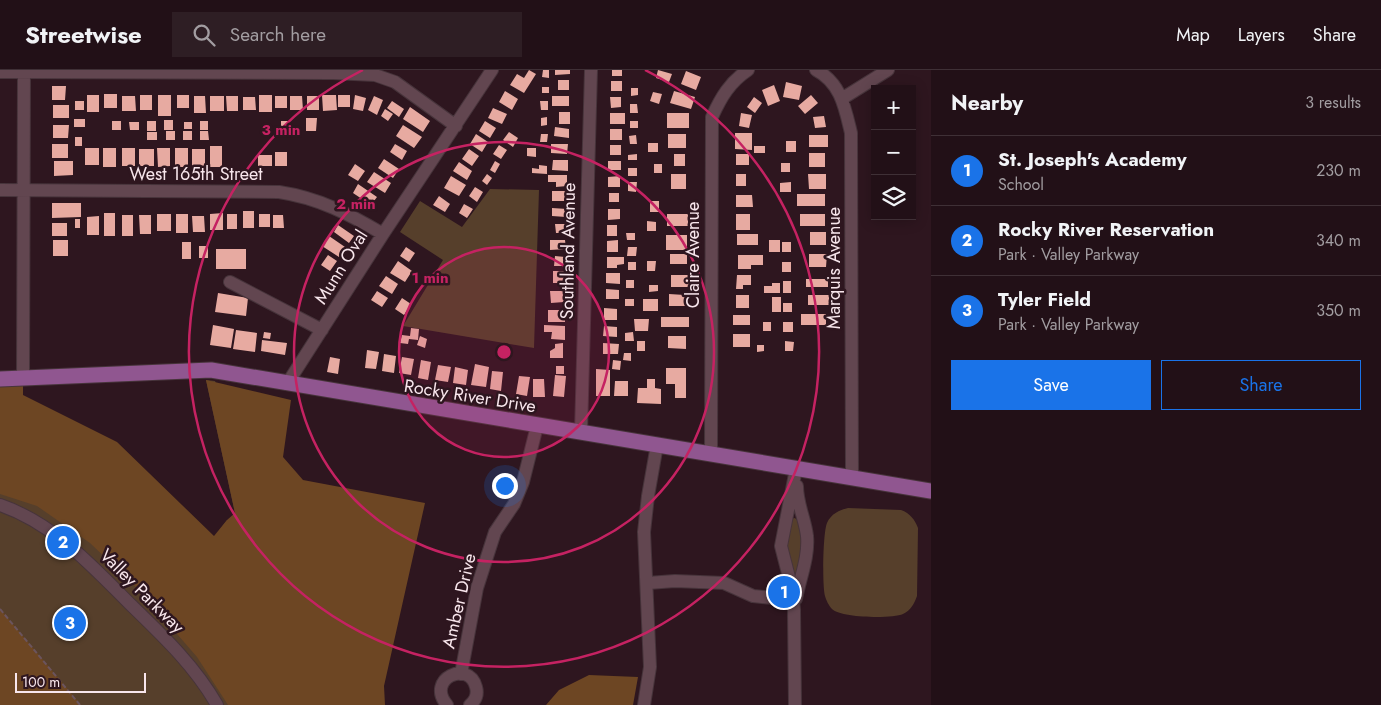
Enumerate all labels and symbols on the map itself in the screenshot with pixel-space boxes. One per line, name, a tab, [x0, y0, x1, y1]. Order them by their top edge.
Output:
text: 3 min	[262, 119, 300, 141]
street label: West 165th Street	[129, 161, 263, 187]
street label: Southland Avenue	[554, 182, 582, 320]
text: 2 min	[336, 193, 376, 215]
street label: Claire Avenue	[680, 202, 706, 308]
street label: Marquis Avenue	[821, 207, 847, 329]
street label: Munn Oval	[308, 225, 374, 309]
text: 1 min	[411, 267, 449, 289]
centre of rings	[495, 343, 513, 361]
street label: Rocky River Drive	[402, 373, 538, 419]
your location	[492, 473, 518, 499]
pin: 2	[47, 523, 79, 561]
street label: Valley Parkway	[94, 543, 190, 639]
street label: Amber Drive	[435, 551, 483, 651]
pin: 1	[768, 573, 800, 611]
pin: 3	[54, 604, 86, 642]
scale bar	[15, 670, 146, 693]

